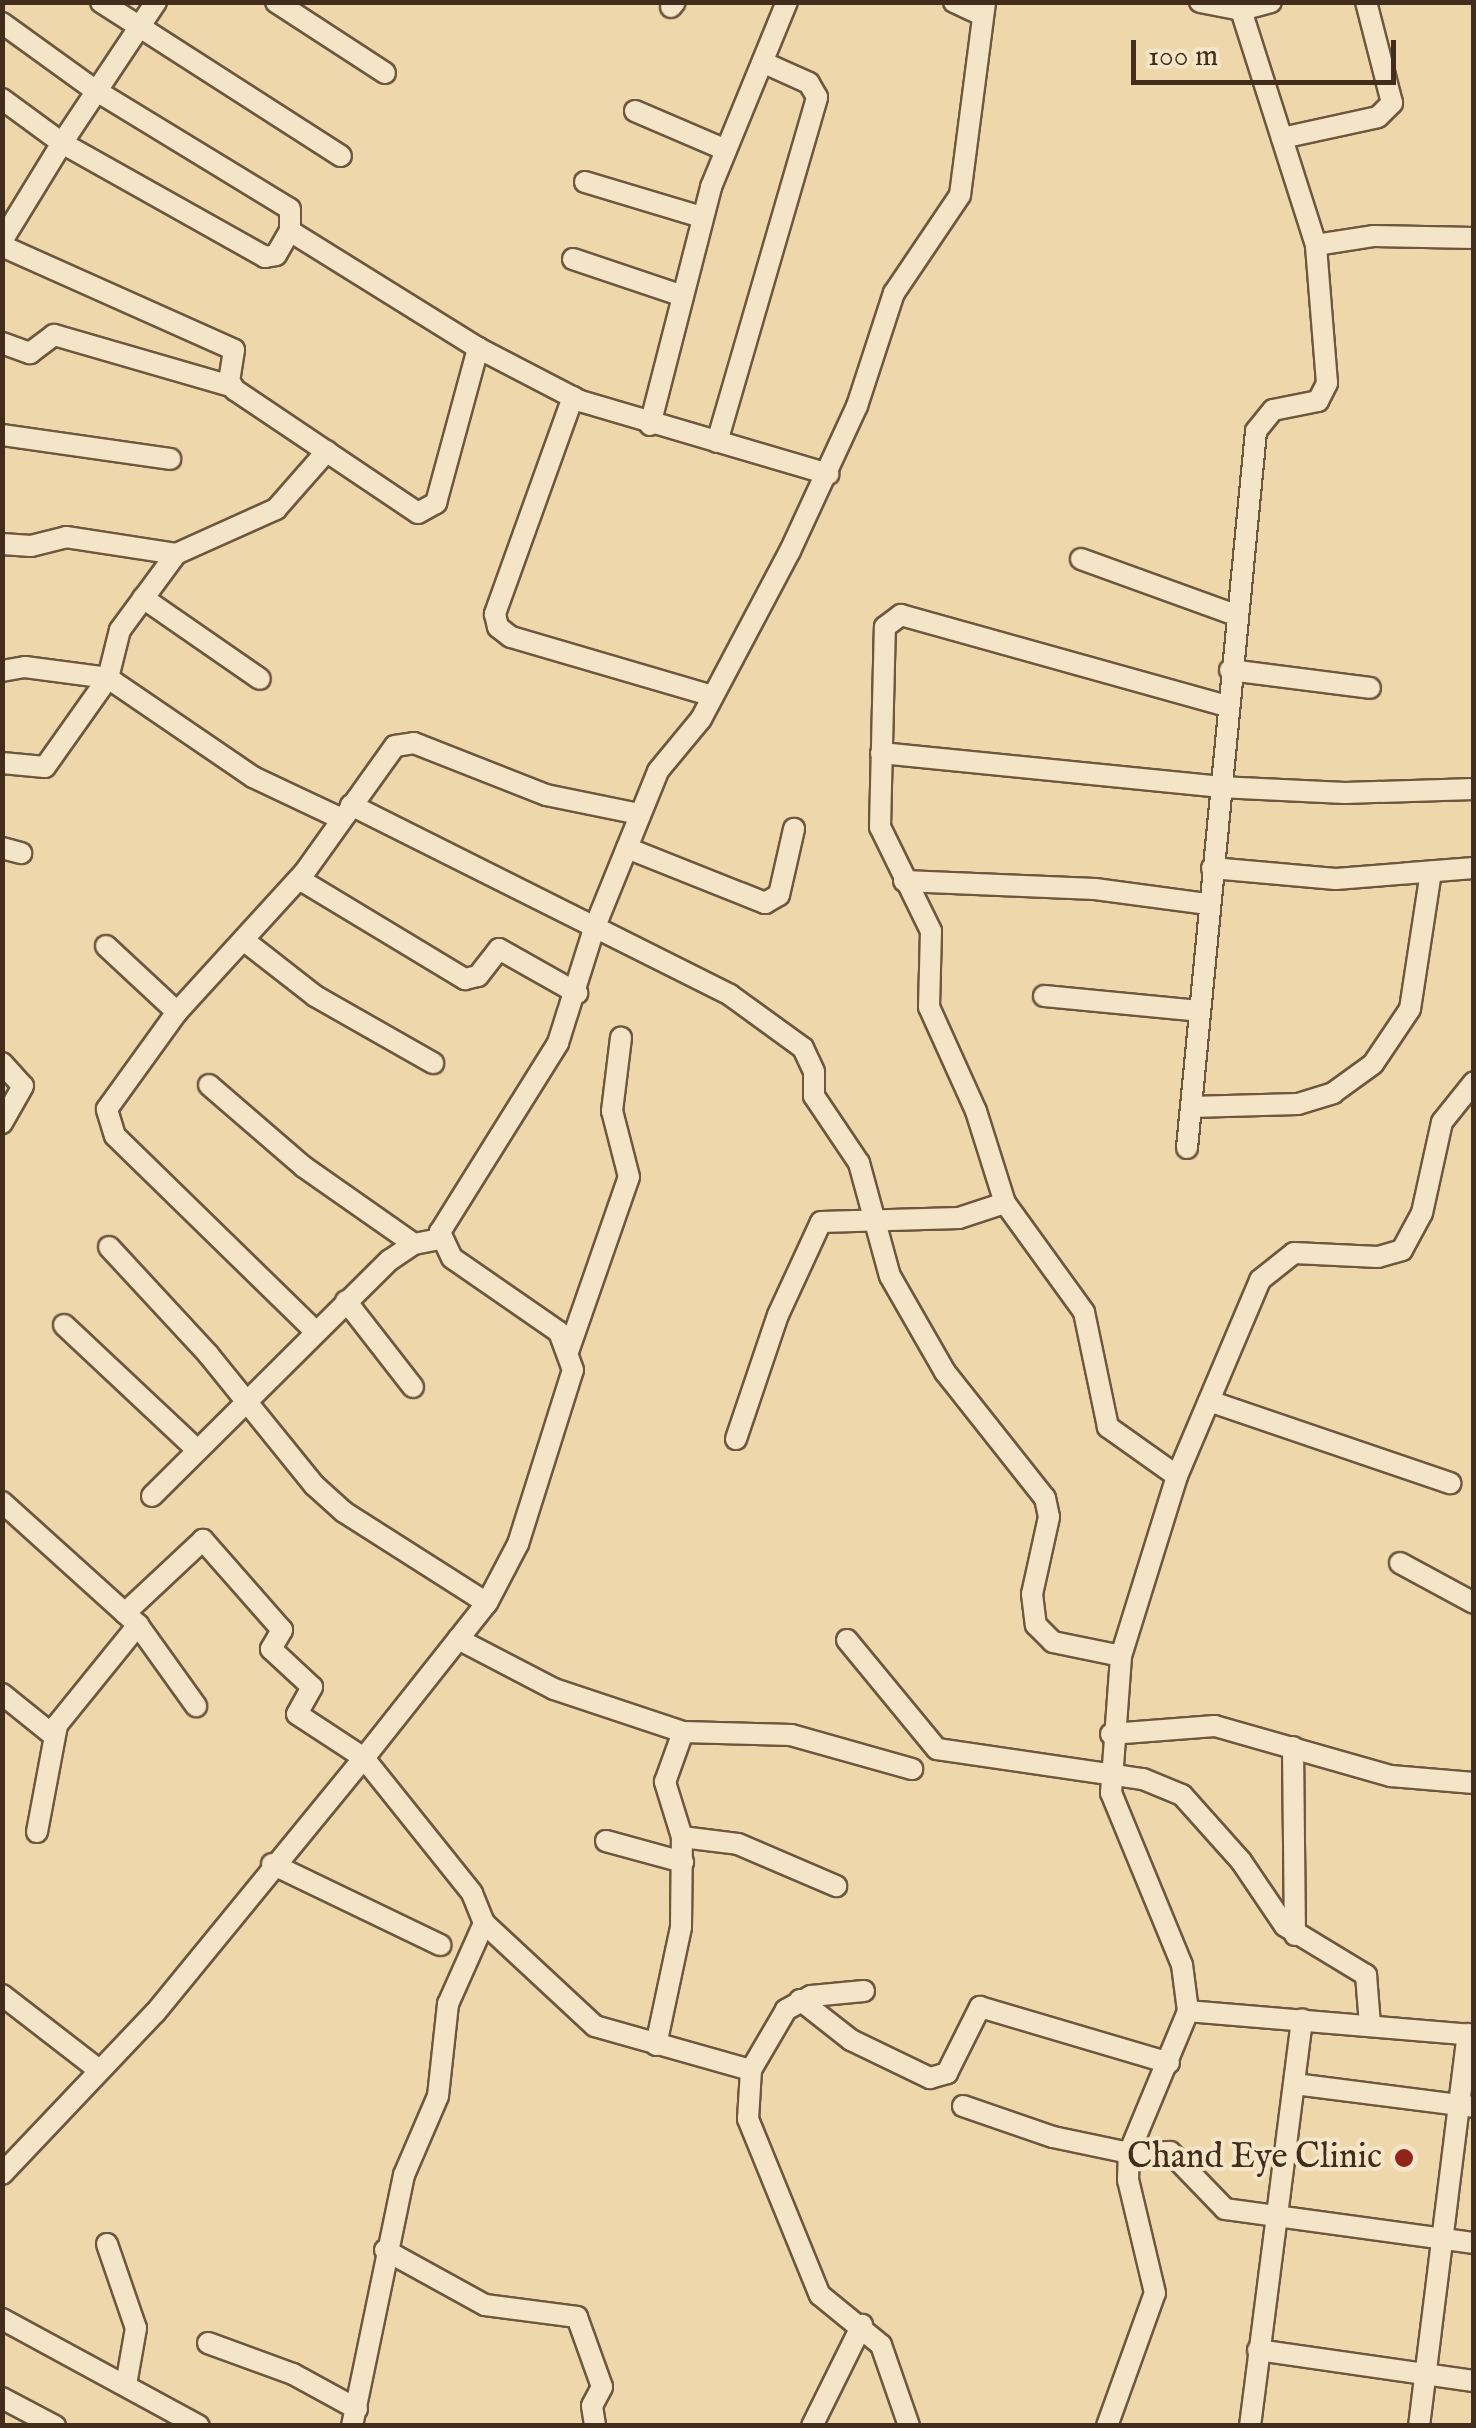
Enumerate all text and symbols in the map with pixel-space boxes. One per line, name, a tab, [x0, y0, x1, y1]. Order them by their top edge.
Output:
scale bar	[1136, 20, 1401, 82]
text: 100 m	[1148, 38, 1218, 76]
place label: Chand Eye Clinic	[1127, 2137, 1382, 2179]
marker: Chand Eye Clinic	[1391, 2145, 1417, 2171]

